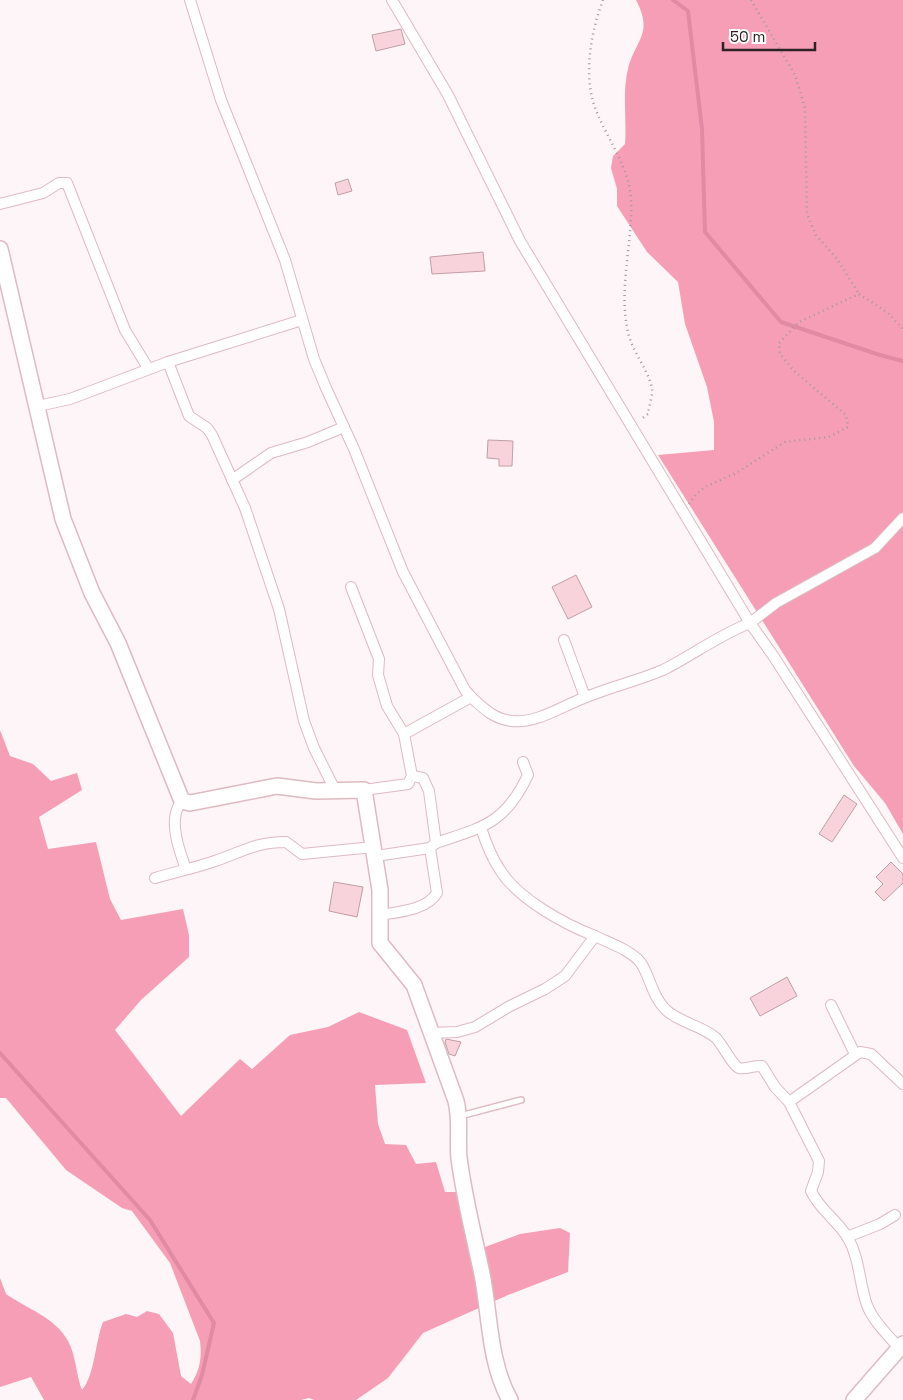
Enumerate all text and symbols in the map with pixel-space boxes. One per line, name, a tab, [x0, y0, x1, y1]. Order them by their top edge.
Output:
scale bar	[723, 20, 816, 52]
text: 50 m	[730, 27, 765, 46]

